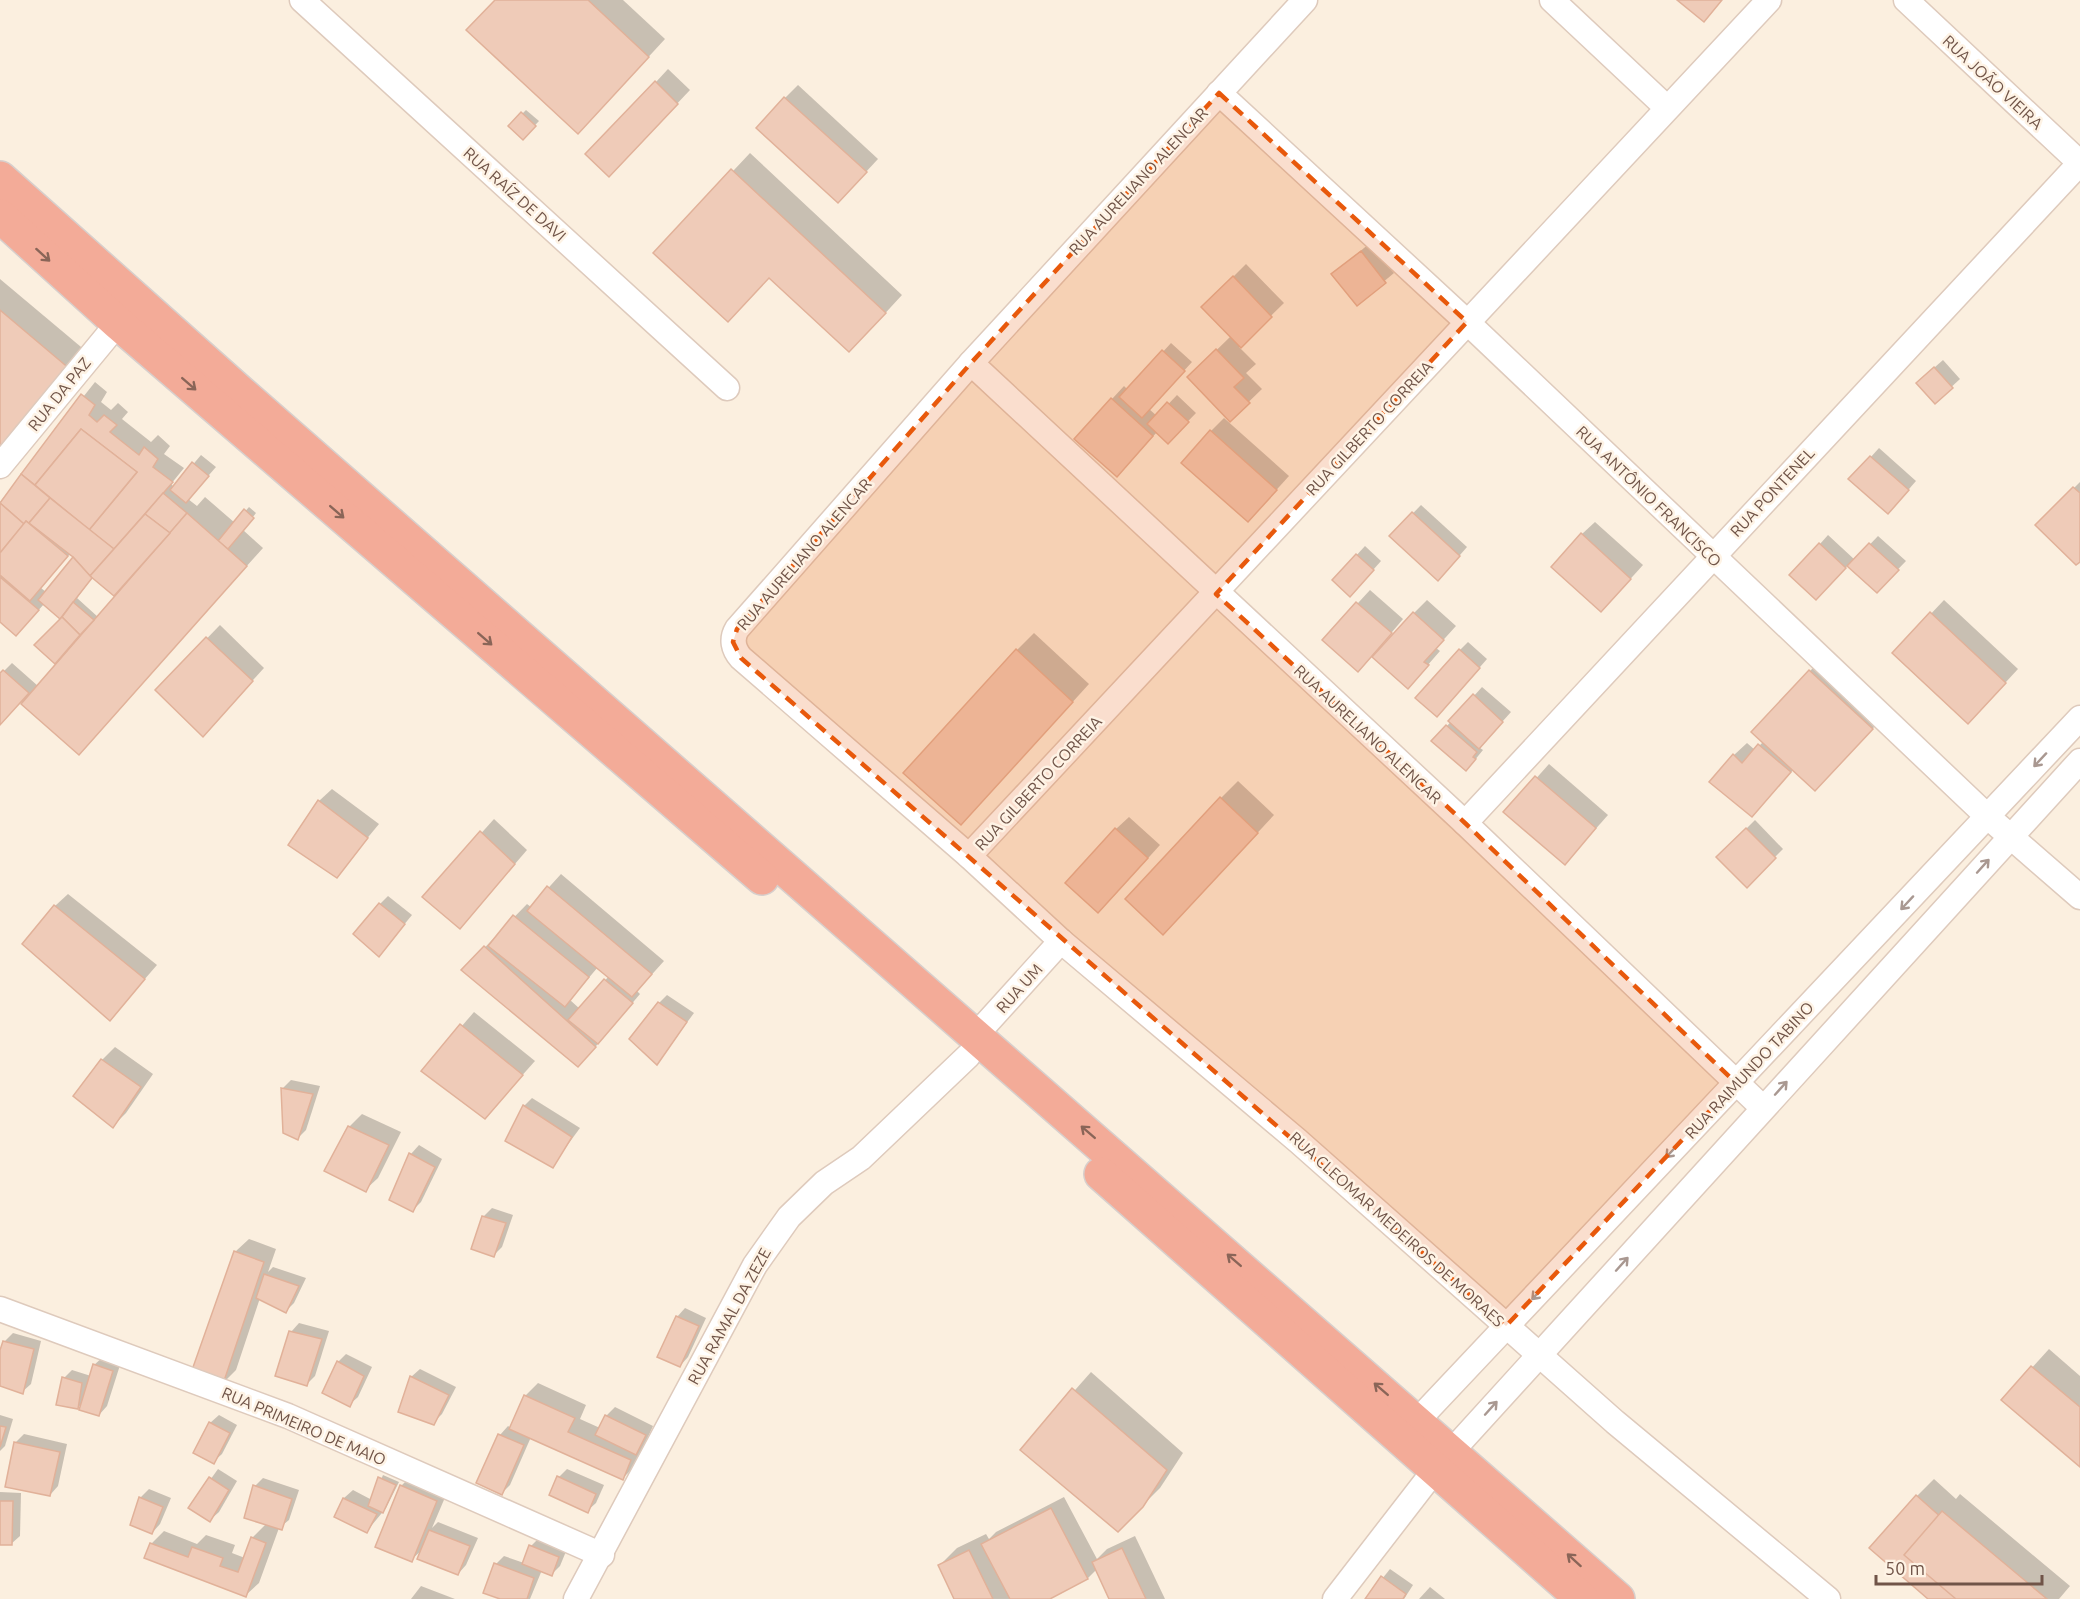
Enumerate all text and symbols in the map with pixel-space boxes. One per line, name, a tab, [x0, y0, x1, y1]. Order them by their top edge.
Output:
street label: RUA JOÃO VIEIRA	[1939, 31, 2048, 133]
street label: RUA AURELIANO ALENCAR	[1065, 104, 1211, 258]
street label: RUA RAÍZ DE DAVI	[460, 142, 571, 245]
one-way arrow	[36, 248, 51, 262]
street label: RUA DA PAZ	[24, 354, 94, 434]
street label: RUA GILBERTO CORREIA	[1302, 357, 1436, 499]
one-way arrow	[181, 377, 196, 391]
street label: RUA ANTÔNIO FRANCISCO	[1573, 421, 1726, 570]
street label: RUA PONTENEL	[1726, 444, 1818, 540]
street label: RUA AURELIANO ALENCAR	[733, 475, 875, 633]
one-way arrow	[329, 505, 345, 518]
one-way arrow	[477, 632, 492, 646]
street label: RUA AURELIANO ALENCAR	[1291, 661, 1445, 807]
street label: RUA GILBERTO CORREIA	[971, 712, 1105, 854]
one-way arrow	[2033, 753, 2047, 768]
one-way arrow	[1976, 859, 1990, 874]
one-way arrow	[1899, 895, 1914, 910]
street label: RUA UM	[992, 960, 1046, 1016]
street label: RUA RAIMUNDO TABINO	[1681, 998, 1817, 1142]
one-way arrow	[1774, 1081, 1788, 1096]
one-way arrow	[1081, 1125, 1096, 1139]
street label: RUA CLEOMAR MEDEIROS DE MORAES	[1286, 1128, 1508, 1330]
one-way arrow	[1665, 1143, 1679, 1158]
street label: RUA RAMAL DA ZEZE	[684, 1245, 774, 1387]
one-way arrow	[1226, 1254, 1242, 1267]
one-way arrow	[1615, 1256, 1629, 1271]
one-way arrow	[1530, 1285, 1545, 1300]
one-way arrow	[1374, 1382, 1389, 1396]
street label: RUA PRIMEIRO DE MAIO	[219, 1383, 389, 1469]
one-way arrow	[1484, 1401, 1498, 1416]
scale bar	[1876, 1548, 2042, 1586]
one-way arrow	[1567, 1553, 1582, 1567]
text: 50 m	[1885, 1558, 1925, 1578]

